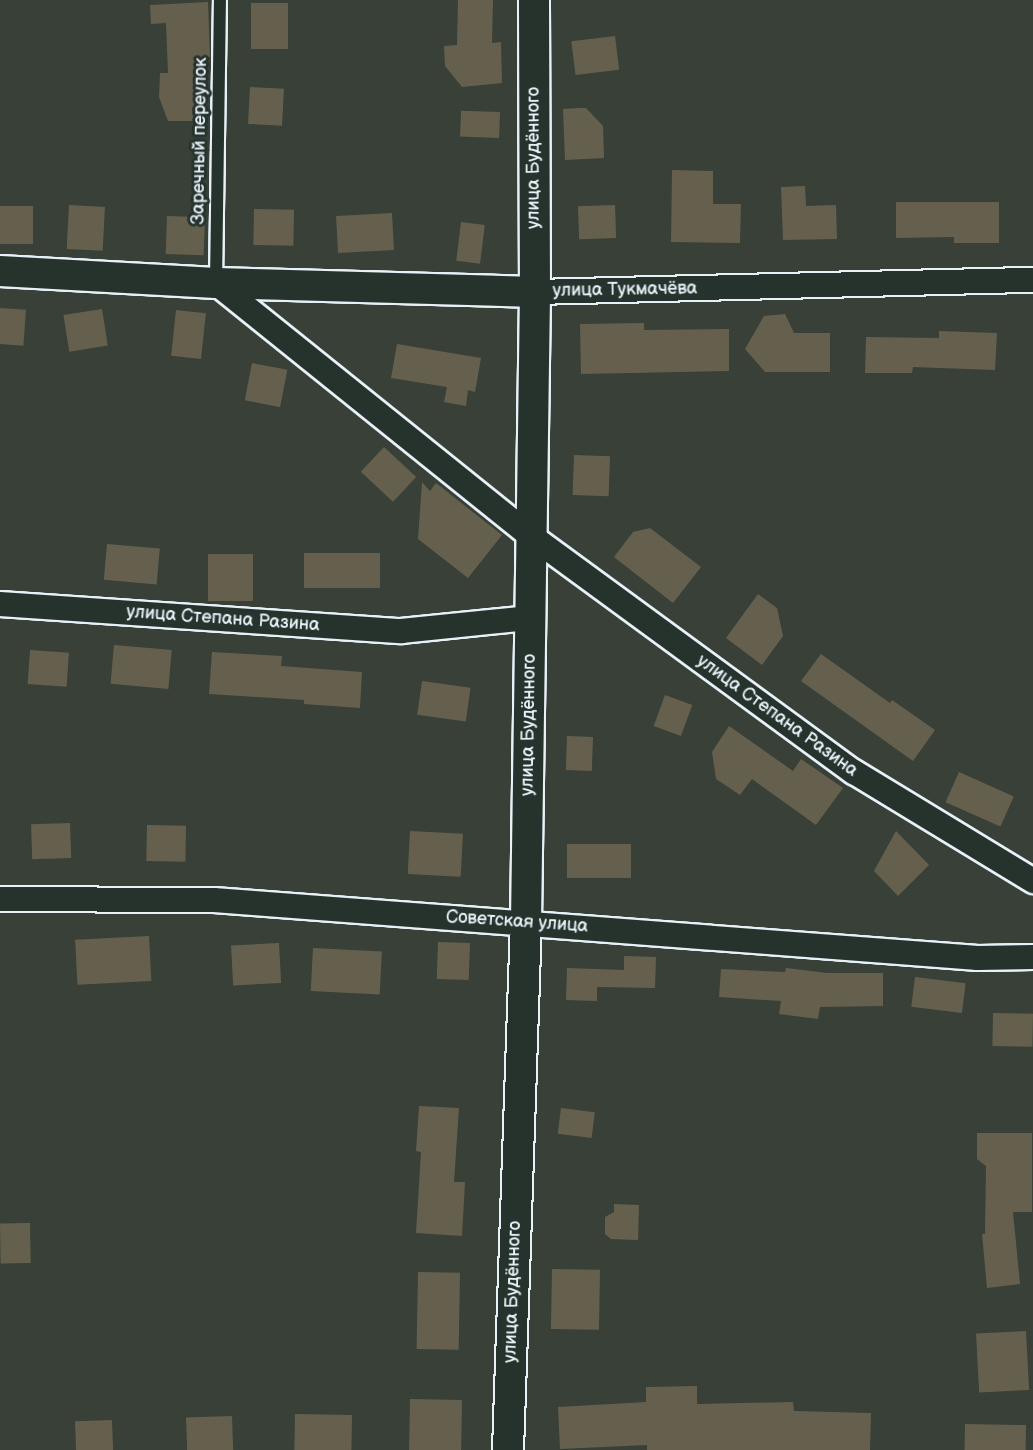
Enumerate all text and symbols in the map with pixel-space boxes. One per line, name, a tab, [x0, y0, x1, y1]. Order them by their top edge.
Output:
street label: Заречный переулок	[188, 57, 212, 225]
street label: улица Будённого	[523, 87, 545, 229]
street label: улица Тукмачёва	[552, 278, 698, 302]
street label: улица Степана Разина	[126, 601, 320, 637]
street label: улица Степана Разина	[692, 650, 862, 782]
street label: улица Будённого	[517, 654, 541, 796]
street label: Советская улица	[445, 906, 589, 938]
street label: улица Будённого	[500, 1221, 526, 1363]

